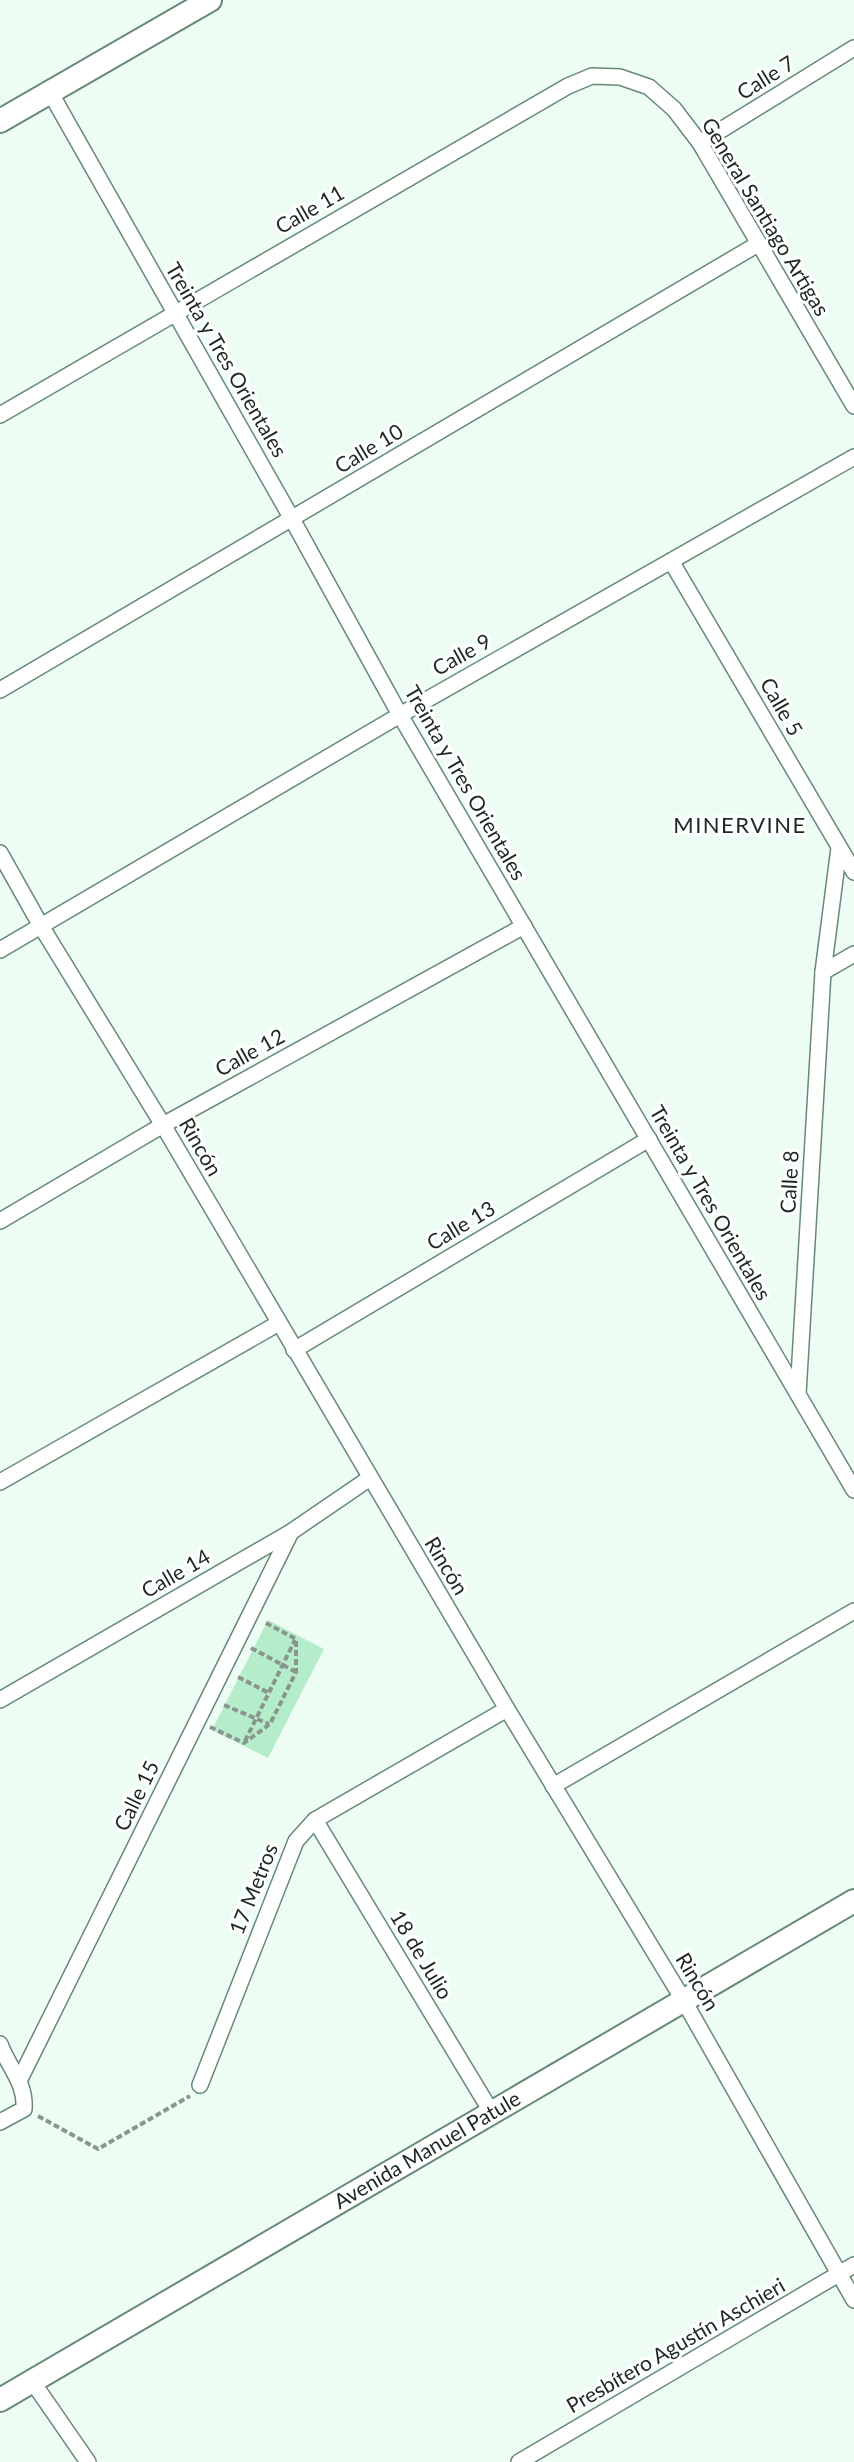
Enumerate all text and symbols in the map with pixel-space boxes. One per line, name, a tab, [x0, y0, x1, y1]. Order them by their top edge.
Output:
street label: Calle 7	[732, 49, 799, 104]
street label: General Santiago Artigas	[697, 113, 835, 320]
street label: Calle 11	[270, 179, 348, 238]
street label: Treinta y Tres Orientales	[161, 257, 293, 461]
street label: Calle 10	[330, 418, 407, 478]
street label: Calle 9	[428, 627, 495, 680]
street label: Calle 5	[756, 673, 809, 740]
street label: Treinta y Tres Orientales	[400, 680, 532, 884]
district label: MINERVINE	[673, 811, 807, 838]
street label: Calle 12	[210, 1023, 288, 1081]
street label: Treinta y Tres Orientales	[645, 1100, 777, 1304]
street label: Rincón	[175, 1113, 228, 1180]
street label: Calle 8	[774, 1150, 803, 1214]
street label: Calle 13	[422, 1195, 499, 1255]
street label: Rincón	[420, 1532, 474, 1599]
street label: Calle 14	[136, 1543, 214, 1602]
street label: Calle 15	[108, 1756, 163, 1835]
street label: 17 Metros	[223, 1839, 282, 1937]
street label: 18 de Julio	[386, 1905, 459, 2003]
street label: Rincón	[671, 1948, 725, 2015]
street label: Avenida Manuel Patule	[329, 2085, 524, 2213]
street label: Presbítero Agustín Aschieri	[562, 2272, 789, 2418]

